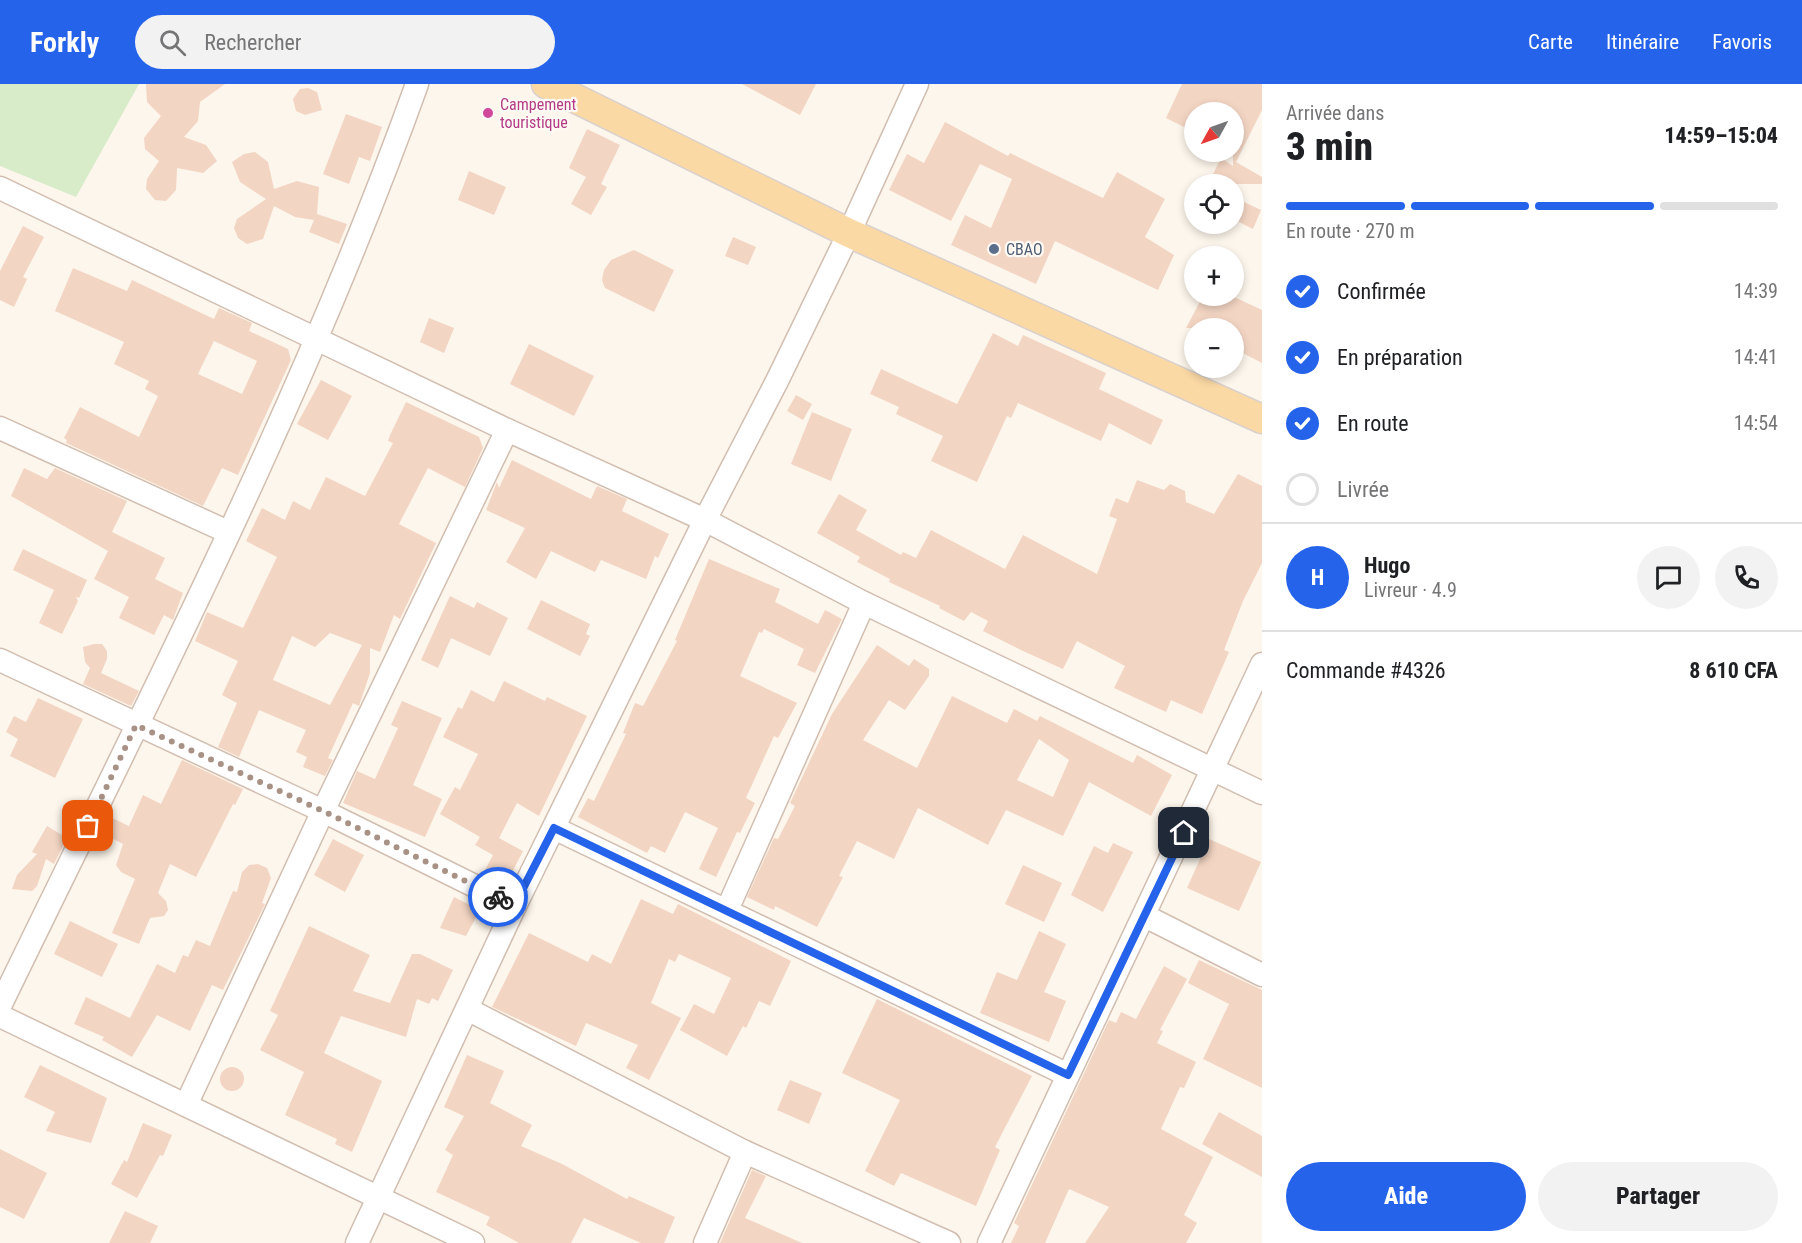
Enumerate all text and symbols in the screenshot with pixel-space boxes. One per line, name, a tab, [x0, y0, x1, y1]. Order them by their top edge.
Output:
search box	[135, 15, 555, 69]
text: Forkly	[30, 26, 99, 59]
icon: search	[156, 26, 189, 59]
text: Rechercher	[204, 30, 302, 55]
text: Carte	[1528, 30, 1573, 54]
text: Itinéraire	[1606, 30, 1679, 54]
text: Favoris	[1712, 30, 1772, 54]
place label: Campement touristique	[500, 95, 576, 132]
text: Arrivée dans	[1286, 101, 1384, 125]
north arrow	[1184, 102, 1244, 162]
map controls	[1184, 102, 1244, 378]
marker: Campement touristique	[481, 106, 495, 120]
text: 14:59–15:04	[1664, 123, 1778, 148]
text: 3 min	[1286, 124, 1373, 170]
button: locate	[1184, 174, 1244, 234]
text: En route · 270 m	[1286, 219, 1414, 243]
place label: CBAO	[1006, 240, 1043, 259]
marker: CBAO	[987, 242, 1001, 256]
button: +	[1184, 246, 1244, 306]
icon: check	[1286, 275, 1319, 308]
text: Confirmée	[1337, 279, 1426, 304]
text: 14:39	[1734, 279, 1778, 303]
button: −	[1184, 318, 1244, 378]
icon: check	[1286, 341, 1319, 374]
text: En préparation	[1337, 345, 1463, 370]
text: 14:41	[1734, 345, 1778, 369]
icon: check	[1286, 407, 1319, 440]
text: En route	[1337, 411, 1409, 436]
text: 14:54	[1734, 411, 1778, 435]
text: Livrée	[1337, 477, 1389, 502]
button: chat	[1637, 546, 1700, 609]
button: phone	[1715, 546, 1778, 609]
text: Hugo	[1364, 553, 1410, 578]
text: H	[1311, 565, 1324, 590]
text: Livreur · 4.9	[1364, 578, 1457, 602]
text: Commande #4326	[1286, 658, 1446, 683]
text: 8 610 CFA	[1689, 658, 1778, 683]
pin	[62, 800, 113, 851]
pin	[1158, 807, 1209, 858]
icon: bag	[71, 809, 104, 842]
icon: home	[1167, 816, 1200, 849]
courier	[468, 867, 528, 927]
icon: bike	[482, 881, 515, 914]
button: Aide	[1286, 1162, 1526, 1231]
button: Partager	[1538, 1162, 1778, 1231]

